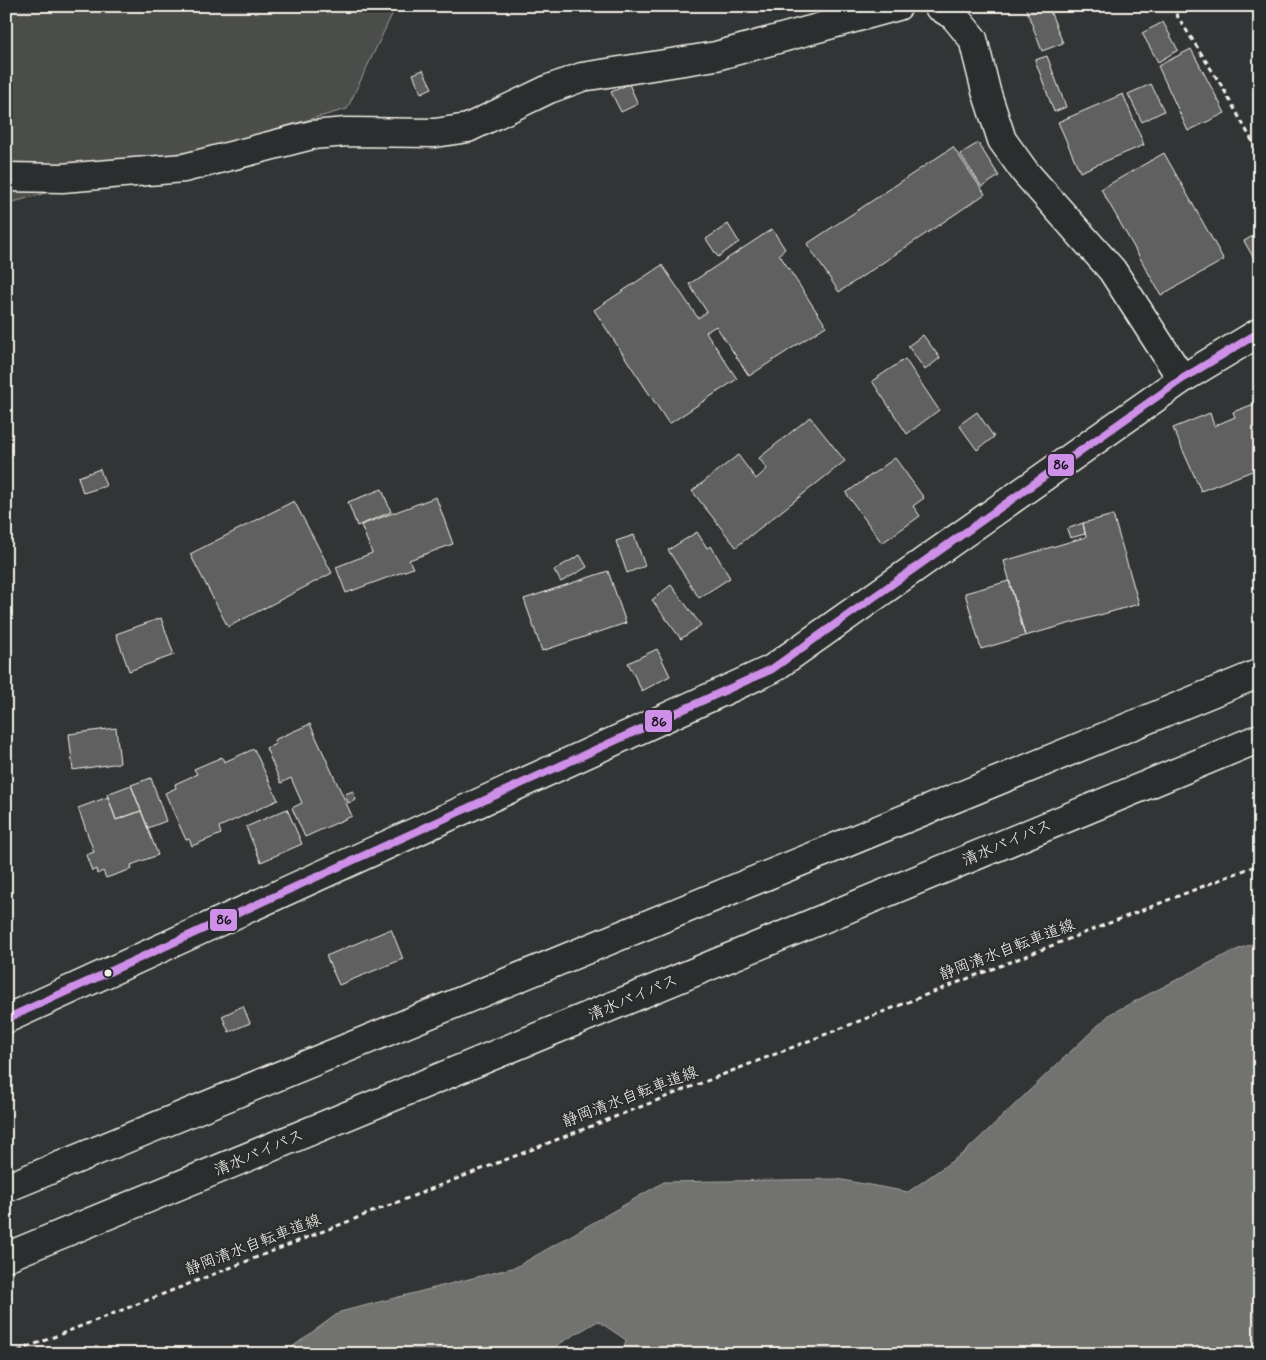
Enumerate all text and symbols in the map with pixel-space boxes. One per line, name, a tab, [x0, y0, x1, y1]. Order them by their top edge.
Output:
line badge: 86	[1047, 453, 1075, 477]
text: 86	[1053, 456, 1069, 474]
line badge: 86	[644, 709, 673, 733]
text: 86	[651, 713, 667, 731]
street label: 清水バイパス	[959, 815, 1055, 871]
line badge: 86	[209, 908, 238, 932]
text: 86	[216, 911, 232, 929]
street label: 静岡清水自転車道線	[936, 914, 1078, 986]
unlabelled marker	[103, 968, 113, 978]
street label: 清水バイパス	[585, 970, 681, 1026]
street label: 静岡清水自転車道線	[559, 1061, 701, 1133]
street label: 清水バイパス	[211, 1125, 307, 1181]
street label: 静岡清水自転車道線	[182, 1209, 324, 1281]

